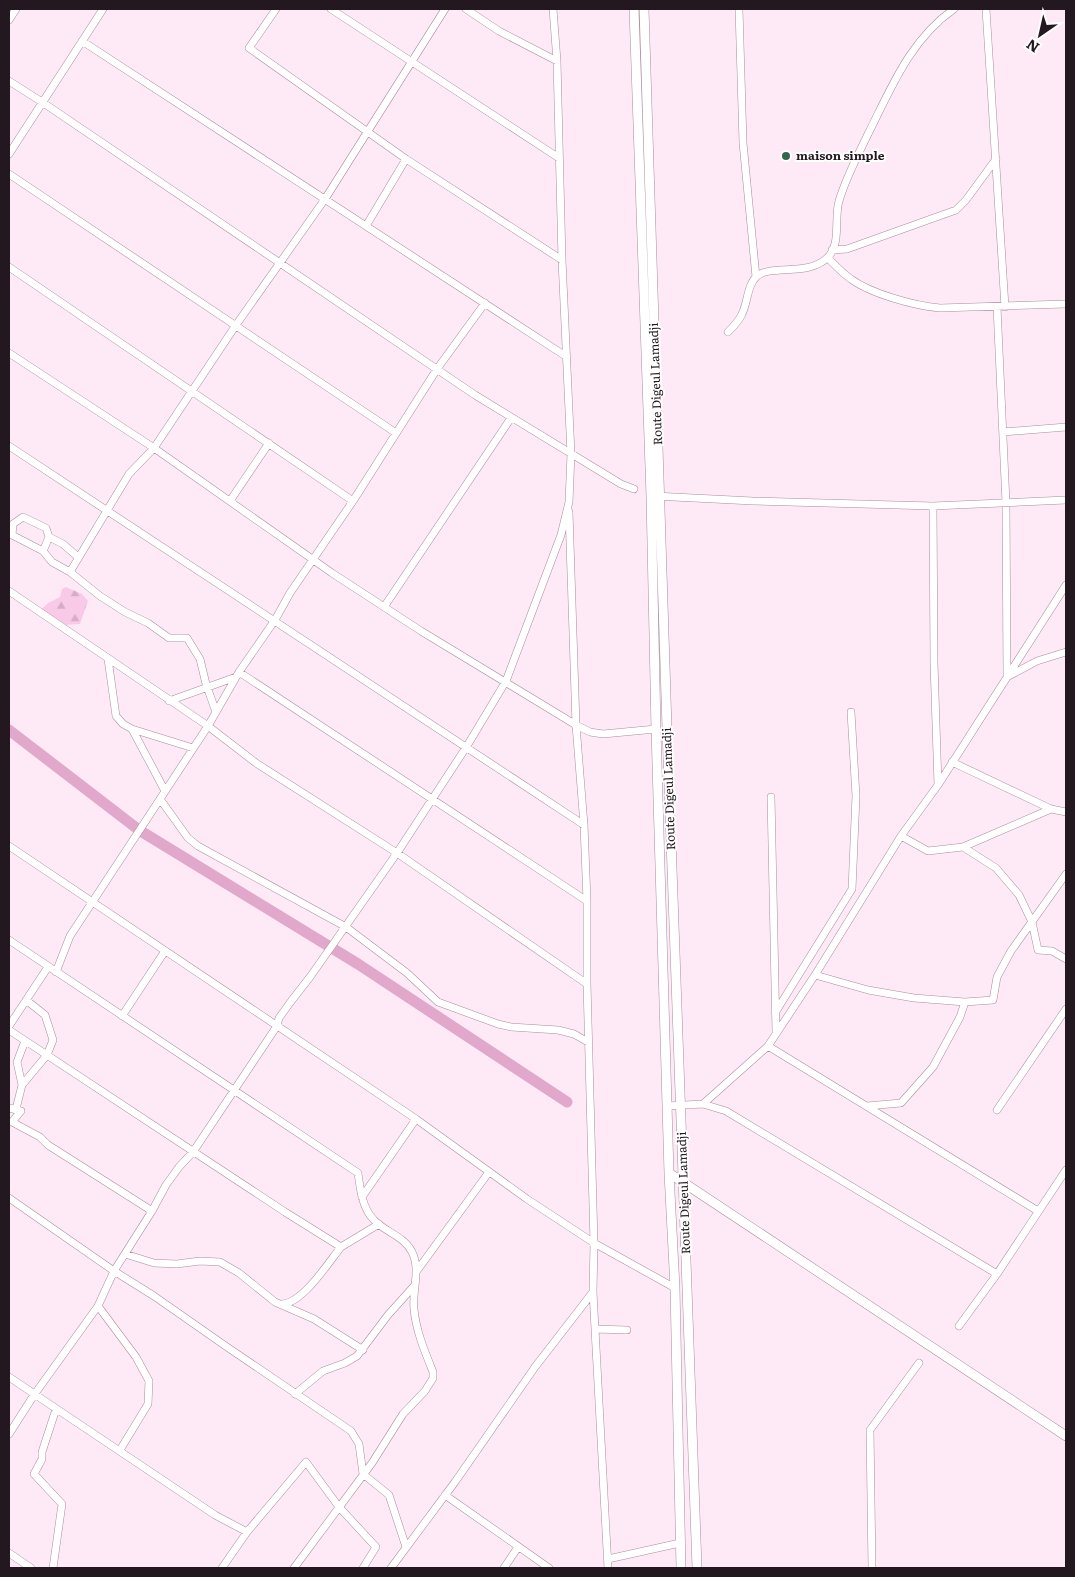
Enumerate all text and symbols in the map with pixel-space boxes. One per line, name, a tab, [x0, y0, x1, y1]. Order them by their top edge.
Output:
north arrow	[1015, 10, 1065, 60]
text: N	[1022, 35, 1043, 58]
place label: maison simple	[796, 146, 885, 164]
marker: maison simple	[780, 150, 792, 162]
street label: Route Digeul Lamadji	[644, 322, 666, 446]
street label: Route Digeul Lamadji	[657, 727, 679, 851]
street label: Route Digeul Lamadji	[672, 1131, 694, 1255]

